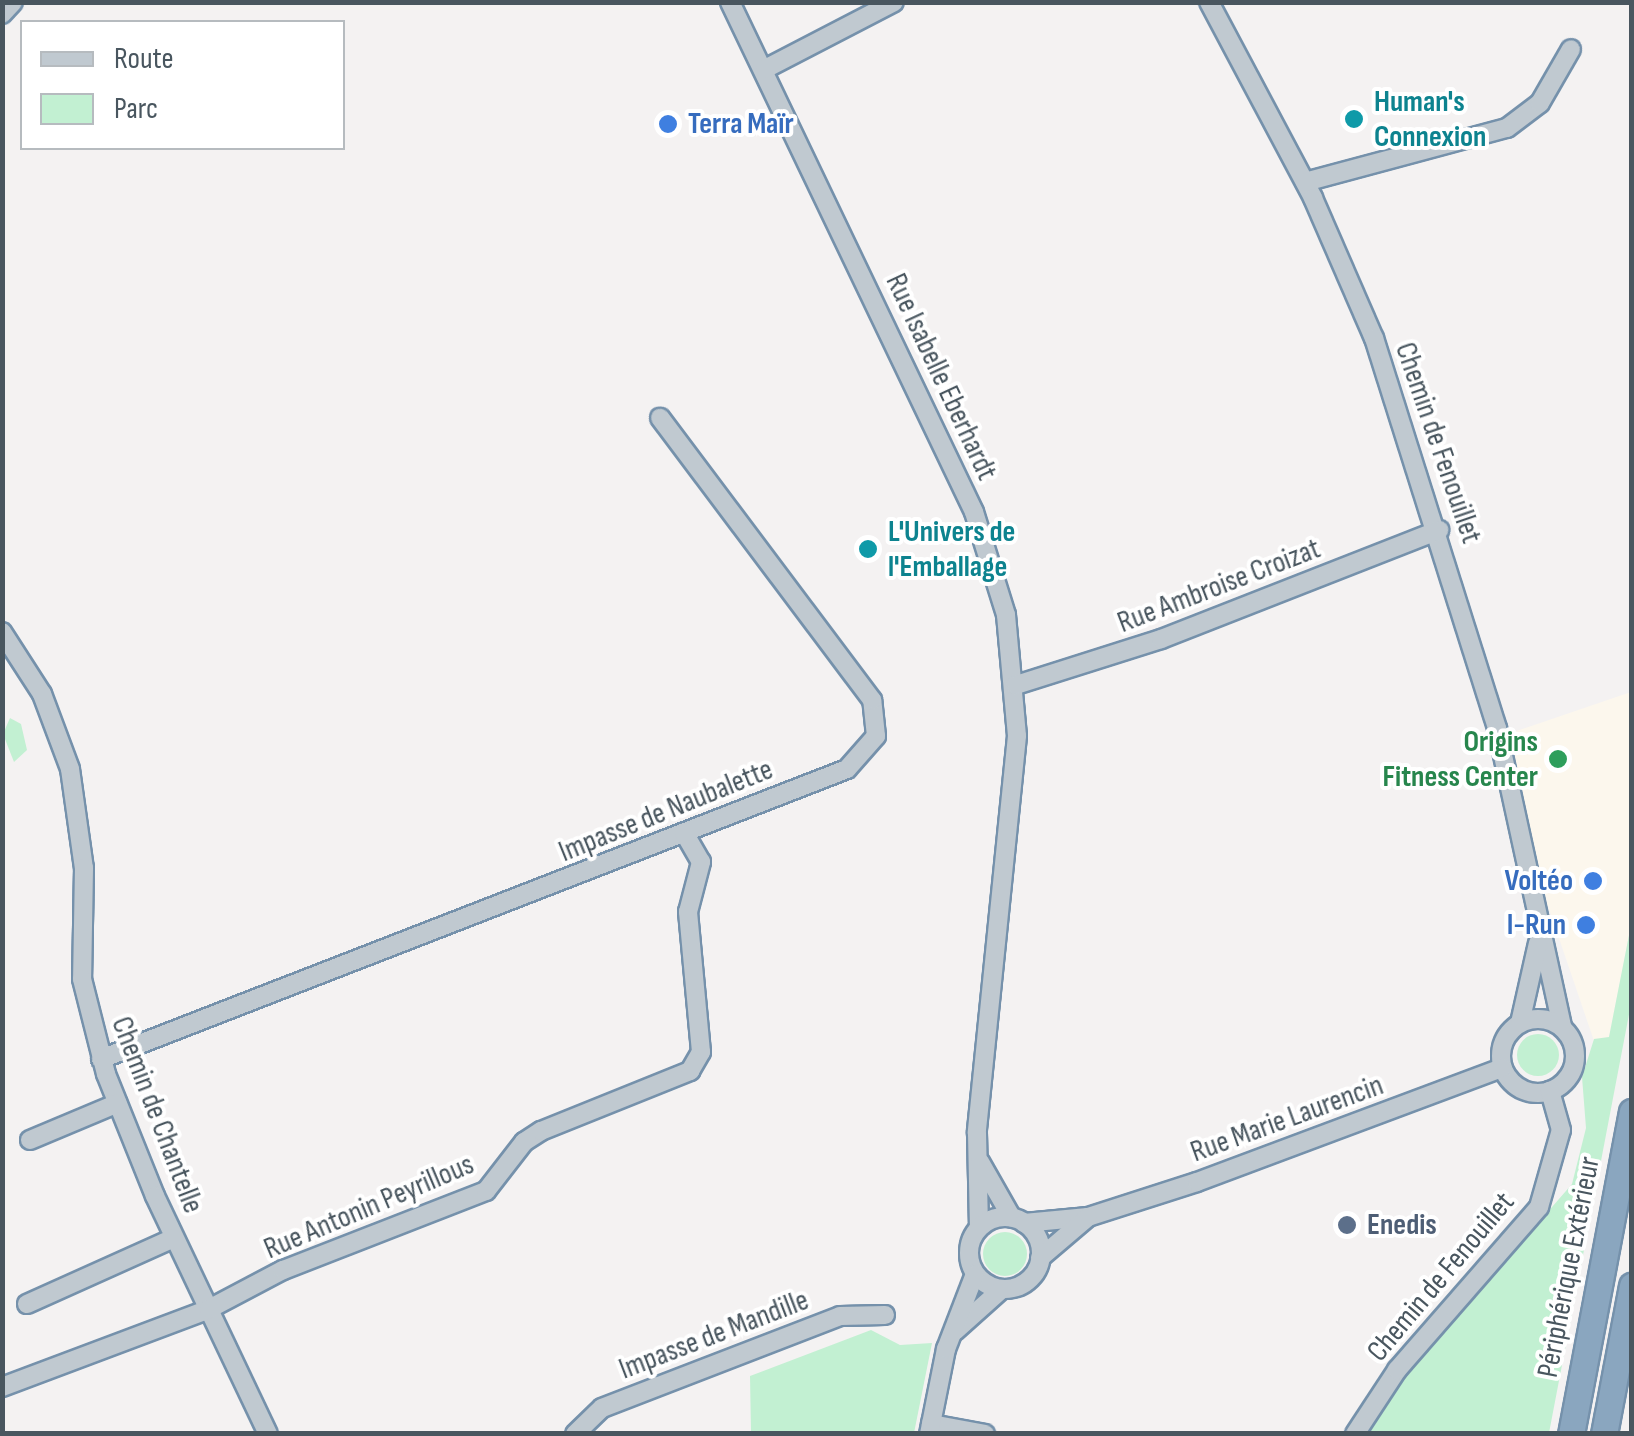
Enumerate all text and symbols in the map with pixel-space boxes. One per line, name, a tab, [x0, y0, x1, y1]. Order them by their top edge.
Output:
legend	[20, 20, 345, 150]
text: Route	[114, 41, 173, 77]
place label: Human's Connexion	[1374, 84, 1486, 154]
text: Parc	[114, 91, 158, 127]
place label: Terra Maïr	[688, 106, 794, 142]
marker: Human's Connexion	[1343, 108, 1365, 130]
marker: Terra Maïr	[657, 113, 679, 135]
street label: Rue Isabelle Eberhardt	[877, 268, 1005, 486]
street label: Chemin de Fenouillet	[1387, 338, 1489, 548]
place label: L'Univers de l'Emballage	[888, 514, 1015, 584]
street label: Rue Ambroise Croizat	[1113, 531, 1325, 641]
marker: L'Univers de l'Emballage	[857, 538, 879, 560]
place label: Origins Fitness Center	[1382, 724, 1538, 794]
marker: Origins Fitness Center	[1547, 748, 1569, 770]
street label: Impasse de Naubalette	[554, 752, 778, 870]
place label: Voltéo	[1505, 863, 1573, 899]
marker: Voltéo	[1582, 870, 1604, 892]
place label: I-Run	[1507, 907, 1566, 943]
marker: I-Run	[1575, 914, 1597, 936]
street label: Chemin de Chantelle	[103, 1012, 211, 1218]
street label: Rue Marie Laurencin	[1186, 1067, 1388, 1171]
street label: Rue Antonin Peyrillous	[259, 1147, 479, 1267]
street label: Périphérique Extérieur	[1530, 1154, 1608, 1380]
street label: Chemin de Fenouillet	[1360, 1185, 1522, 1369]
place label: Enedis	[1367, 1207, 1437, 1243]
marker: Enedis	[1336, 1214, 1358, 1236]
street label: Impasse de Mandille	[614, 1282, 814, 1388]

